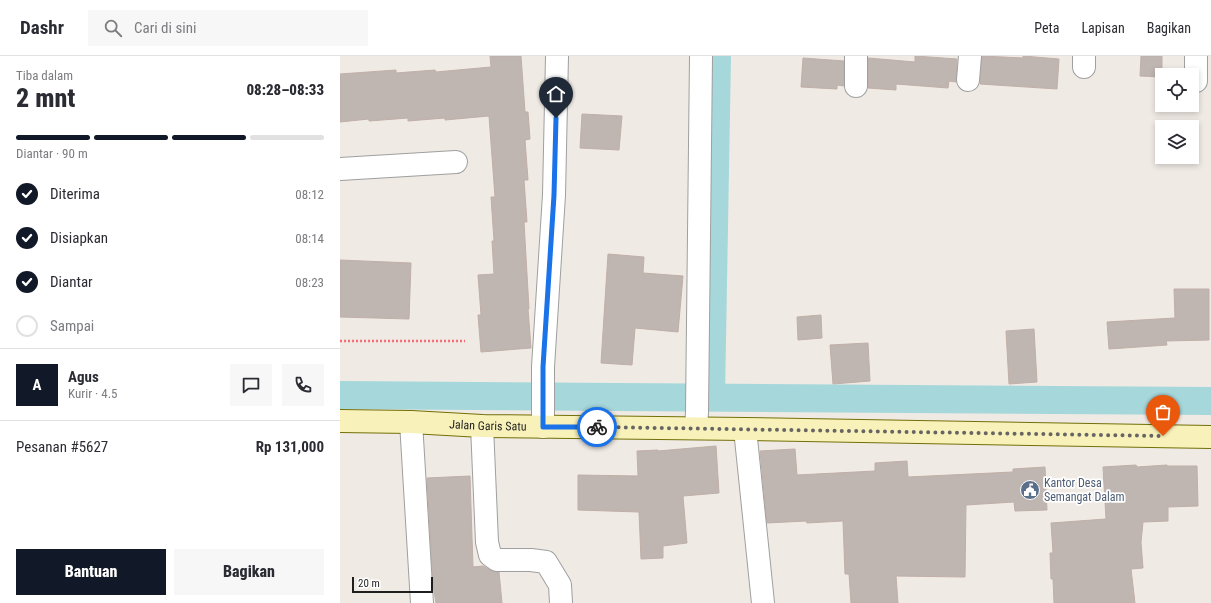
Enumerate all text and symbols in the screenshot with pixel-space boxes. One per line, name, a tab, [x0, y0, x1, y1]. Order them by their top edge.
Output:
search box	[88, 10, 368, 46]
text: Dashr	[20, 16, 64, 39]
icon: search	[102, 17, 124, 39]
text: Cari di sini	[134, 19, 196, 37]
text: Peta	[1034, 20, 1059, 36]
text: Lapisan	[1081, 20, 1125, 36]
text: Bagikan	[1147, 20, 1191, 36]
text: Tiba dalam	[16, 68, 73, 83]
map controls	[1155, 68, 1199, 164]
button: locate	[1155, 68, 1199, 112]
pin	[539, 77, 573, 118]
text: 08:28–08:33	[246, 81, 324, 99]
text: 2 mnt	[16, 83, 75, 113]
icon: home	[545, 83, 567, 105]
button: layers	[1155, 120, 1199, 164]
text: Diantar · 90 m	[16, 146, 88, 161]
icon: check	[16, 183, 38, 205]
text: Diterima	[50, 185, 100, 203]
text: 08:12	[295, 187, 324, 202]
icon: check	[16, 227, 38, 249]
text: Disiapkan	[50, 229, 108, 247]
text: 08:14	[295, 231, 324, 246]
icon: check	[16, 271, 38, 293]
text: Diantar	[50, 273, 93, 291]
text: 08:23	[295, 275, 324, 290]
text: Sampai	[50, 317, 94, 335]
button: chat	[230, 364, 272, 406]
button: phone	[282, 364, 324, 406]
text: Agus	[68, 368, 99, 386]
text: A	[33, 376, 41, 394]
text: Kurir · 4.5	[68, 386, 118, 401]
pin	[1146, 395, 1180, 436]
icon: bag	[1152, 401, 1174, 423]
courier	[577, 407, 617, 447]
icon: bike	[586, 416, 608, 438]
street label: Jalan Garis Satu	[449, 417, 527, 434]
text: Pesanan #5627	[16, 438, 108, 456]
text: Rp 131,000	[256, 438, 324, 456]
place label: Kantor Desa Semangat Dalam	[1044, 476, 1125, 504]
public building icon: Kantor Desa Semangat Dalam	[1019, 479, 1041, 501]
button: Bantuan	[16, 549, 166, 595]
button: Bagikan	[174, 549, 324, 595]
scale bar	[352, 575, 433, 594]
text: 20 m	[358, 577, 380, 590]

